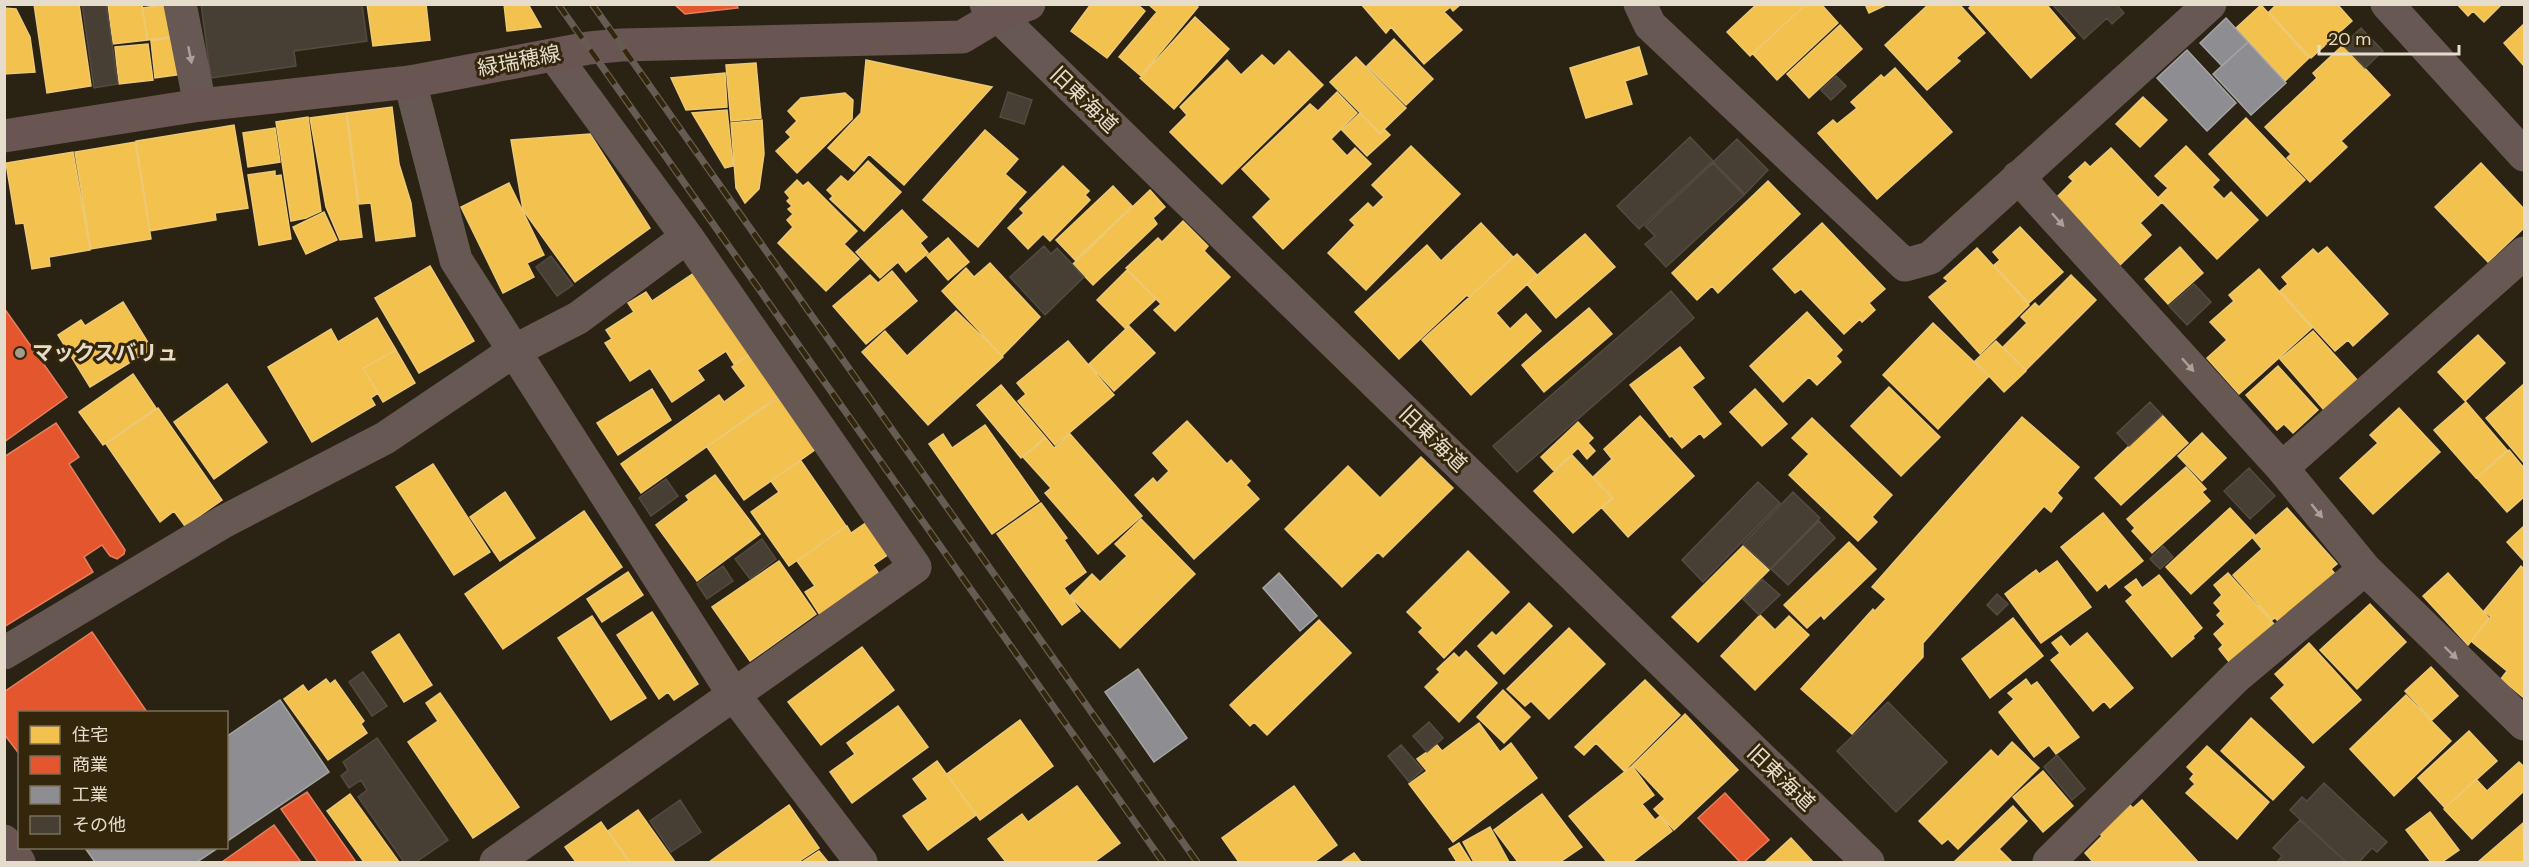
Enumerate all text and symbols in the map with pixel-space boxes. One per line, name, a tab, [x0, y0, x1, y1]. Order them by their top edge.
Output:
scale bar	[2319, 18, 2458, 56]
text: 20 m	[2328, 27, 2371, 51]
street label: 緑瑞穂線	[475, 39, 563, 83]
one-way arrow	[186, 45, 195, 64]
street label: 旧東海道	[1044, 61, 1124, 139]
one-way arrow	[2051, 213, 2065, 228]
place label: マックスバリュ	[32, 339, 178, 367]
marker: マックスバリュ	[13, 346, 27, 360]
one-way arrow	[2181, 358, 2195, 372]
street label: 旧東海道	[1393, 400, 1473, 478]
one-way arrow	[2311, 503, 2324, 519]
one-way arrow	[2444, 645, 2458, 659]
legend	[18, 711, 228, 849]
text: 住宅	[72, 723, 108, 747]
street label: 旧東海道	[1741, 739, 1821, 817]
text: 商業	[72, 753, 108, 777]
text: 工業	[72, 783, 108, 807]
text: その他	[72, 813, 126, 837]

